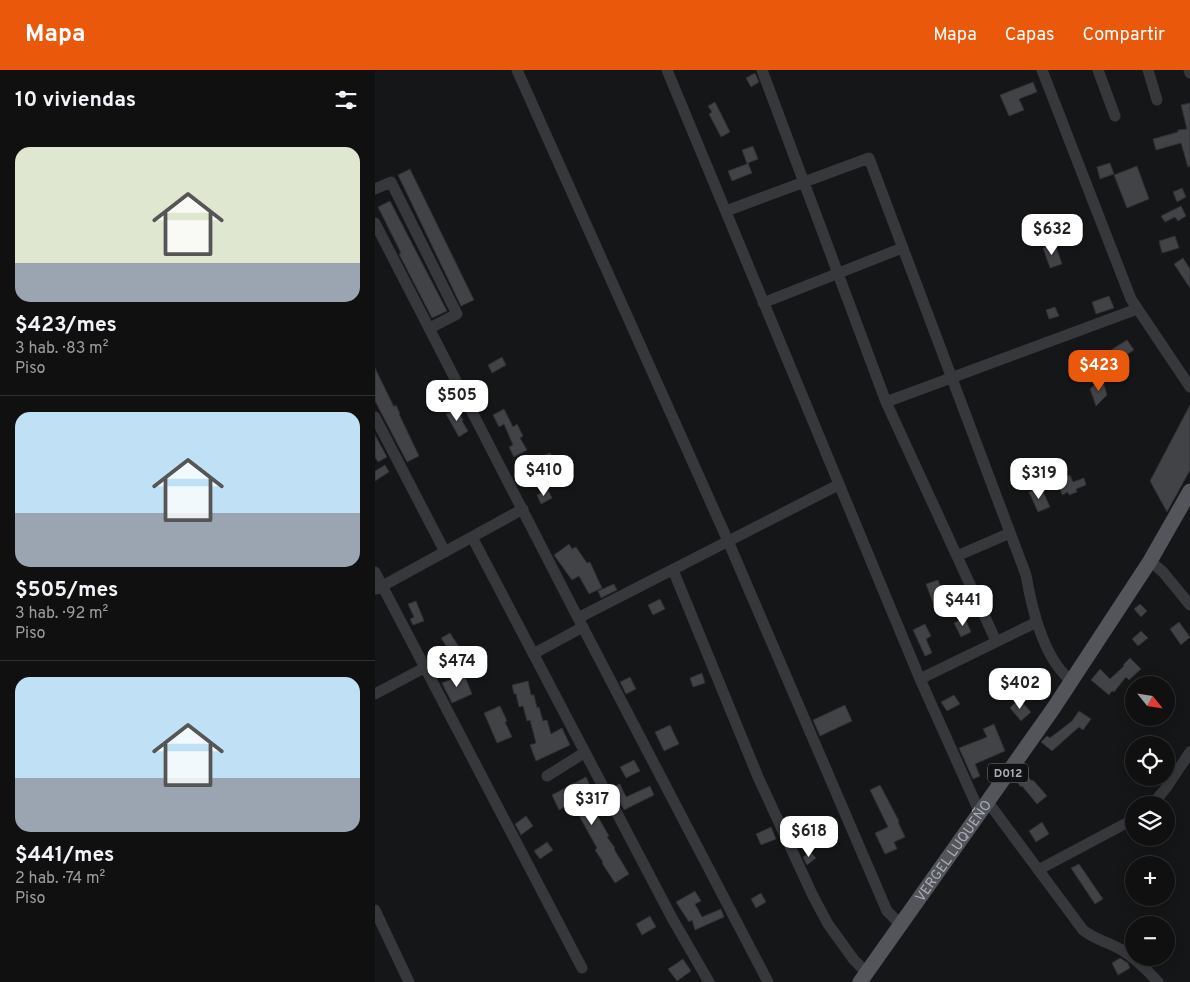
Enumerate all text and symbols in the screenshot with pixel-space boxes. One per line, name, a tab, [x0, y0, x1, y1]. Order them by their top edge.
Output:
text: Mapa	[25, 20, 85, 50]
text: Mapa	[933, 24, 977, 47]
text: Capas	[1005, 24, 1054, 47]
text: Compartir	[1082, 24, 1165, 47]
icon: filters	[332, 86, 360, 114]
text: 10 viviendas	[15, 87, 136, 114]
icon: home	[143, 179, 233, 269]
pin: $632	[1022, 214, 1082, 256]
text: $632	[1033, 220, 1071, 240]
text: $423/mes	[15, 312, 117, 339]
text: 3 hab. · 83 m²	[15, 339, 108, 359]
pin: $423	[1069, 350, 1129, 392]
text: $423	[1079, 356, 1119, 376]
text: Piso	[15, 359, 45, 379]
pin: $505	[427, 380, 487, 422]
text: $505	[437, 386, 477, 406]
icon: home	[143, 445, 233, 535]
pin: $410	[514, 454, 574, 497]
pin: $319	[1009, 458, 1069, 500]
text: $410	[526, 461, 562, 481]
text: $319	[1021, 464, 1057, 484]
text: $505/mes	[15, 577, 118, 604]
pin: $441	[933, 584, 993, 627]
text: $441	[945, 591, 981, 611]
text: 3 hab. · 92 m²	[15, 604, 108, 624]
text: Piso	[15, 624, 45, 644]
pin: $474	[427, 646, 487, 688]
text: $474	[438, 652, 476, 672]
pin: $402	[990, 668, 1050, 710]
text: $402	[1000, 674, 1040, 694]
north arrow	[1125, 676, 1175, 726]
map controls	[1125, 676, 1175, 966]
icon: home	[143, 710, 233, 800]
button: locate	[1125, 736, 1175, 786]
road number: D012	[988, 764, 1028, 782]
pin: $317	[562, 784, 622, 826]
text: $317	[575, 790, 609, 810]
button: layers	[1125, 796, 1175, 846]
street label: VERGEL LUQUEÑO	[912, 797, 996, 906]
pin: $618	[779, 816, 839, 858]
text: $618	[791, 822, 827, 842]
text: $441/mes	[15, 842, 114, 869]
button: +	[1125, 856, 1175, 906]
text: 2 hab. · 74 m²	[15, 869, 105, 889]
text: Piso	[15, 889, 45, 909]
button: −	[1125, 916, 1175, 966]

